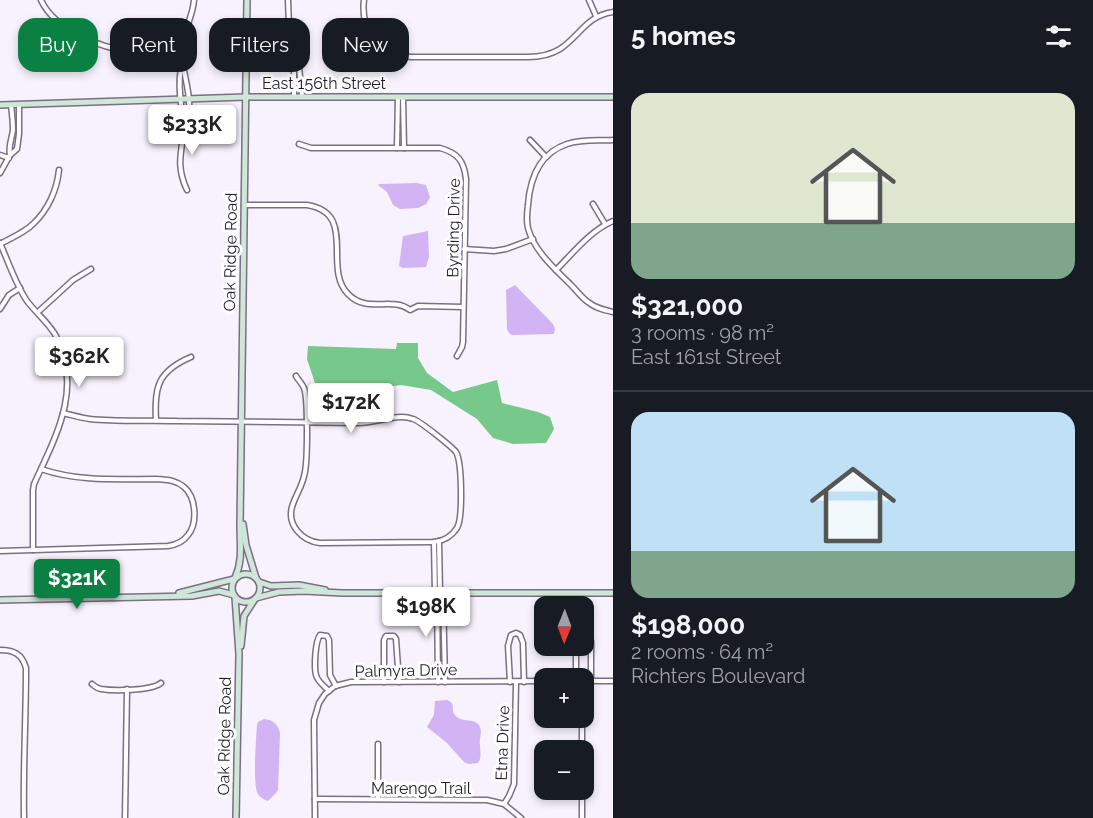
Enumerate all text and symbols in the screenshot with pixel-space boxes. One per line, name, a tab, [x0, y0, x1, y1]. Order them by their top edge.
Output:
chip: Buy	[18, 18, 98, 72]
chip: Rent	[110, 18, 197, 72]
chip: Filters	[209, 18, 310, 72]
chip: New	[322, 18, 409, 72]
icon: filters	[1042, 20, 1075, 53]
text: 5 homes	[631, 21, 736, 51]
street label: East 156th Street	[262, 74, 387, 93]
pin: $233K	[150, 105, 234, 156]
text: $233K	[162, 112, 222, 136]
icon: home	[799, 132, 907, 240]
street label: Byrding Drive	[443, 178, 464, 278]
street label: Oak Ridge Road	[220, 192, 241, 312]
text: $321,000	[631, 291, 743, 321]
text: 3 rooms · 98 m²	[631, 321, 774, 345]
pin: $362K	[37, 337, 121, 388]
text: $362K	[49, 344, 109, 368]
text: East 161st Street	[631, 345, 782, 369]
pin: $172K	[309, 383, 393, 434]
text: $172K	[322, 390, 380, 414]
icon: home	[799, 451, 907, 559]
pin: $321K	[35, 559, 119, 610]
text: $321K	[48, 566, 106, 590]
pin: $198K	[384, 587, 468, 638]
text: $198K	[396, 594, 456, 618]
north arrow	[534, 596, 594, 656]
map controls	[534, 596, 594, 800]
text: $198,000	[631, 610, 745, 640]
text: 2 rooms · 64 m²	[631, 640, 773, 664]
street label: Palmyra Drive	[354, 660, 458, 681]
text: Richters Boulevard	[631, 664, 805, 688]
button: +	[534, 668, 594, 728]
street label: Oak Ridge Road	[214, 676, 235, 796]
street label: Etna Drive	[492, 705, 513, 781]
button: −	[534, 740, 594, 800]
street label: Marengo Trail	[371, 779, 472, 798]

